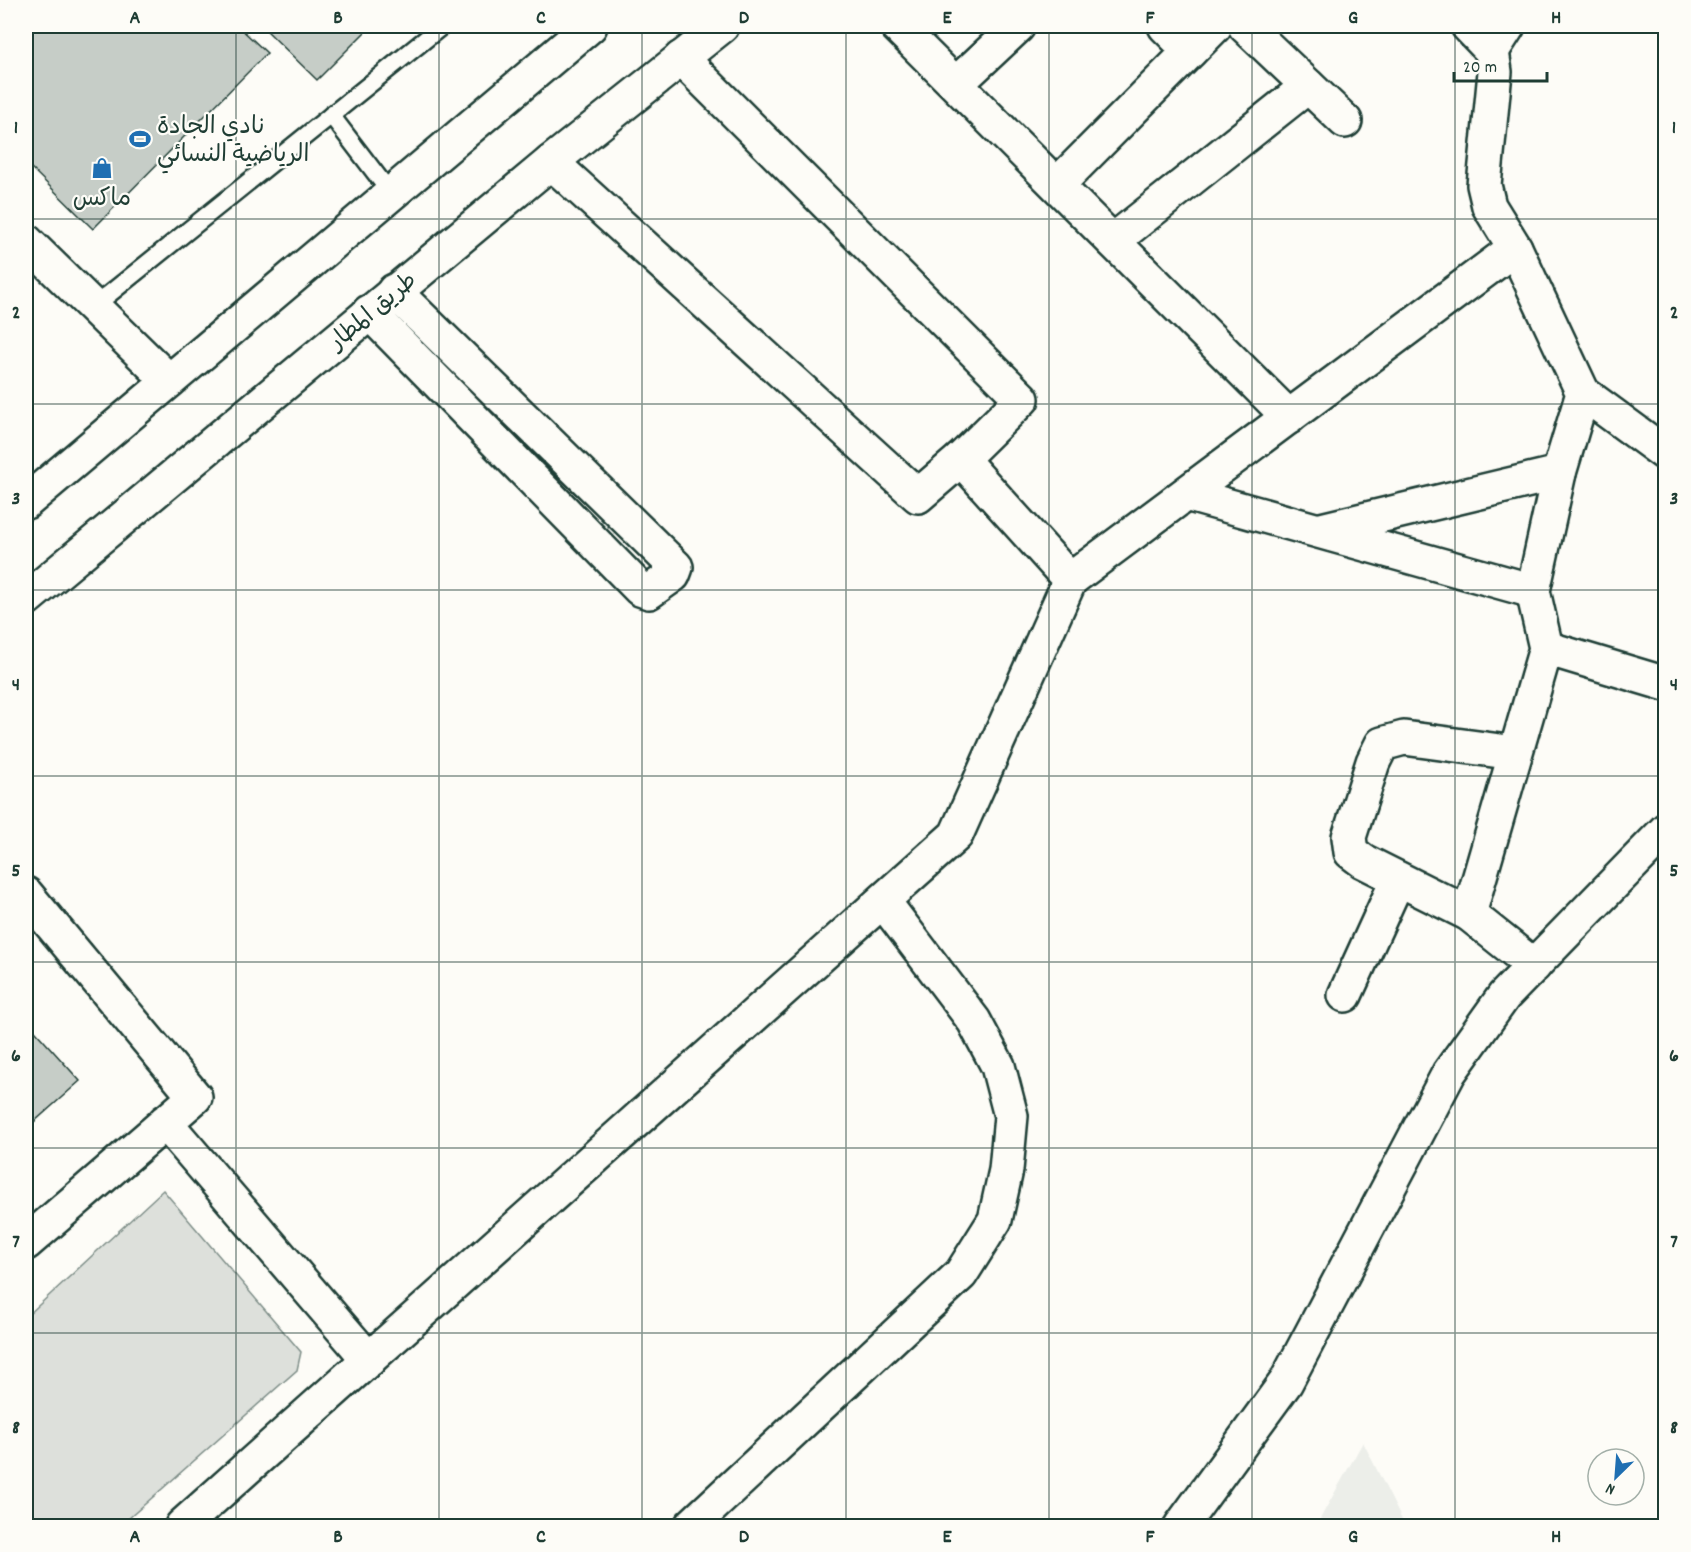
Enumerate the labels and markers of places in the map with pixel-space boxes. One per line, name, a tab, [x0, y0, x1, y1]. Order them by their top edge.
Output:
place label: نادي الجادة الرياضية النسائي	[157, 111, 309, 174]
sports icon: نادي الجادة الرياضية النسائي	[128, 127, 152, 151]
shop icon: ماكس	[90, 156, 114, 180]
place label: ماكس	[73, 183, 131, 217]

